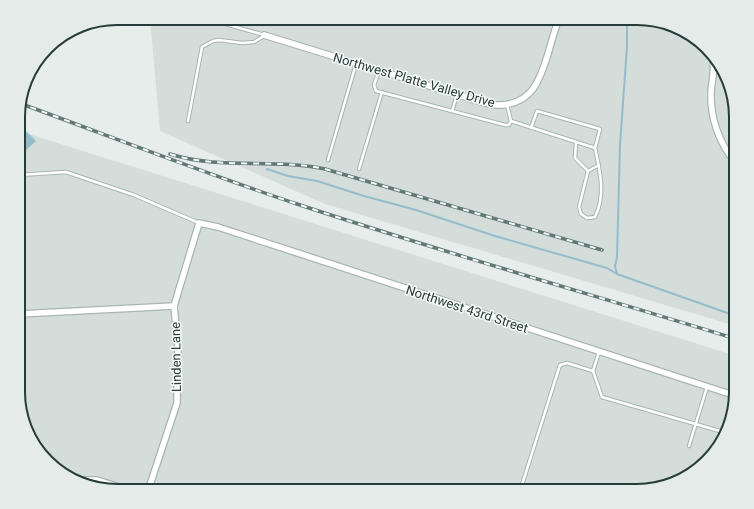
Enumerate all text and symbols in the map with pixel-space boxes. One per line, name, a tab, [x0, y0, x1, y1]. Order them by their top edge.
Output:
street label: Northwest Platte Valley Drive	[331, 50, 497, 110]
street label: Northwest 43rd Street	[404, 282, 530, 336]
street label: Linden Lane	[168, 322, 184, 392]

